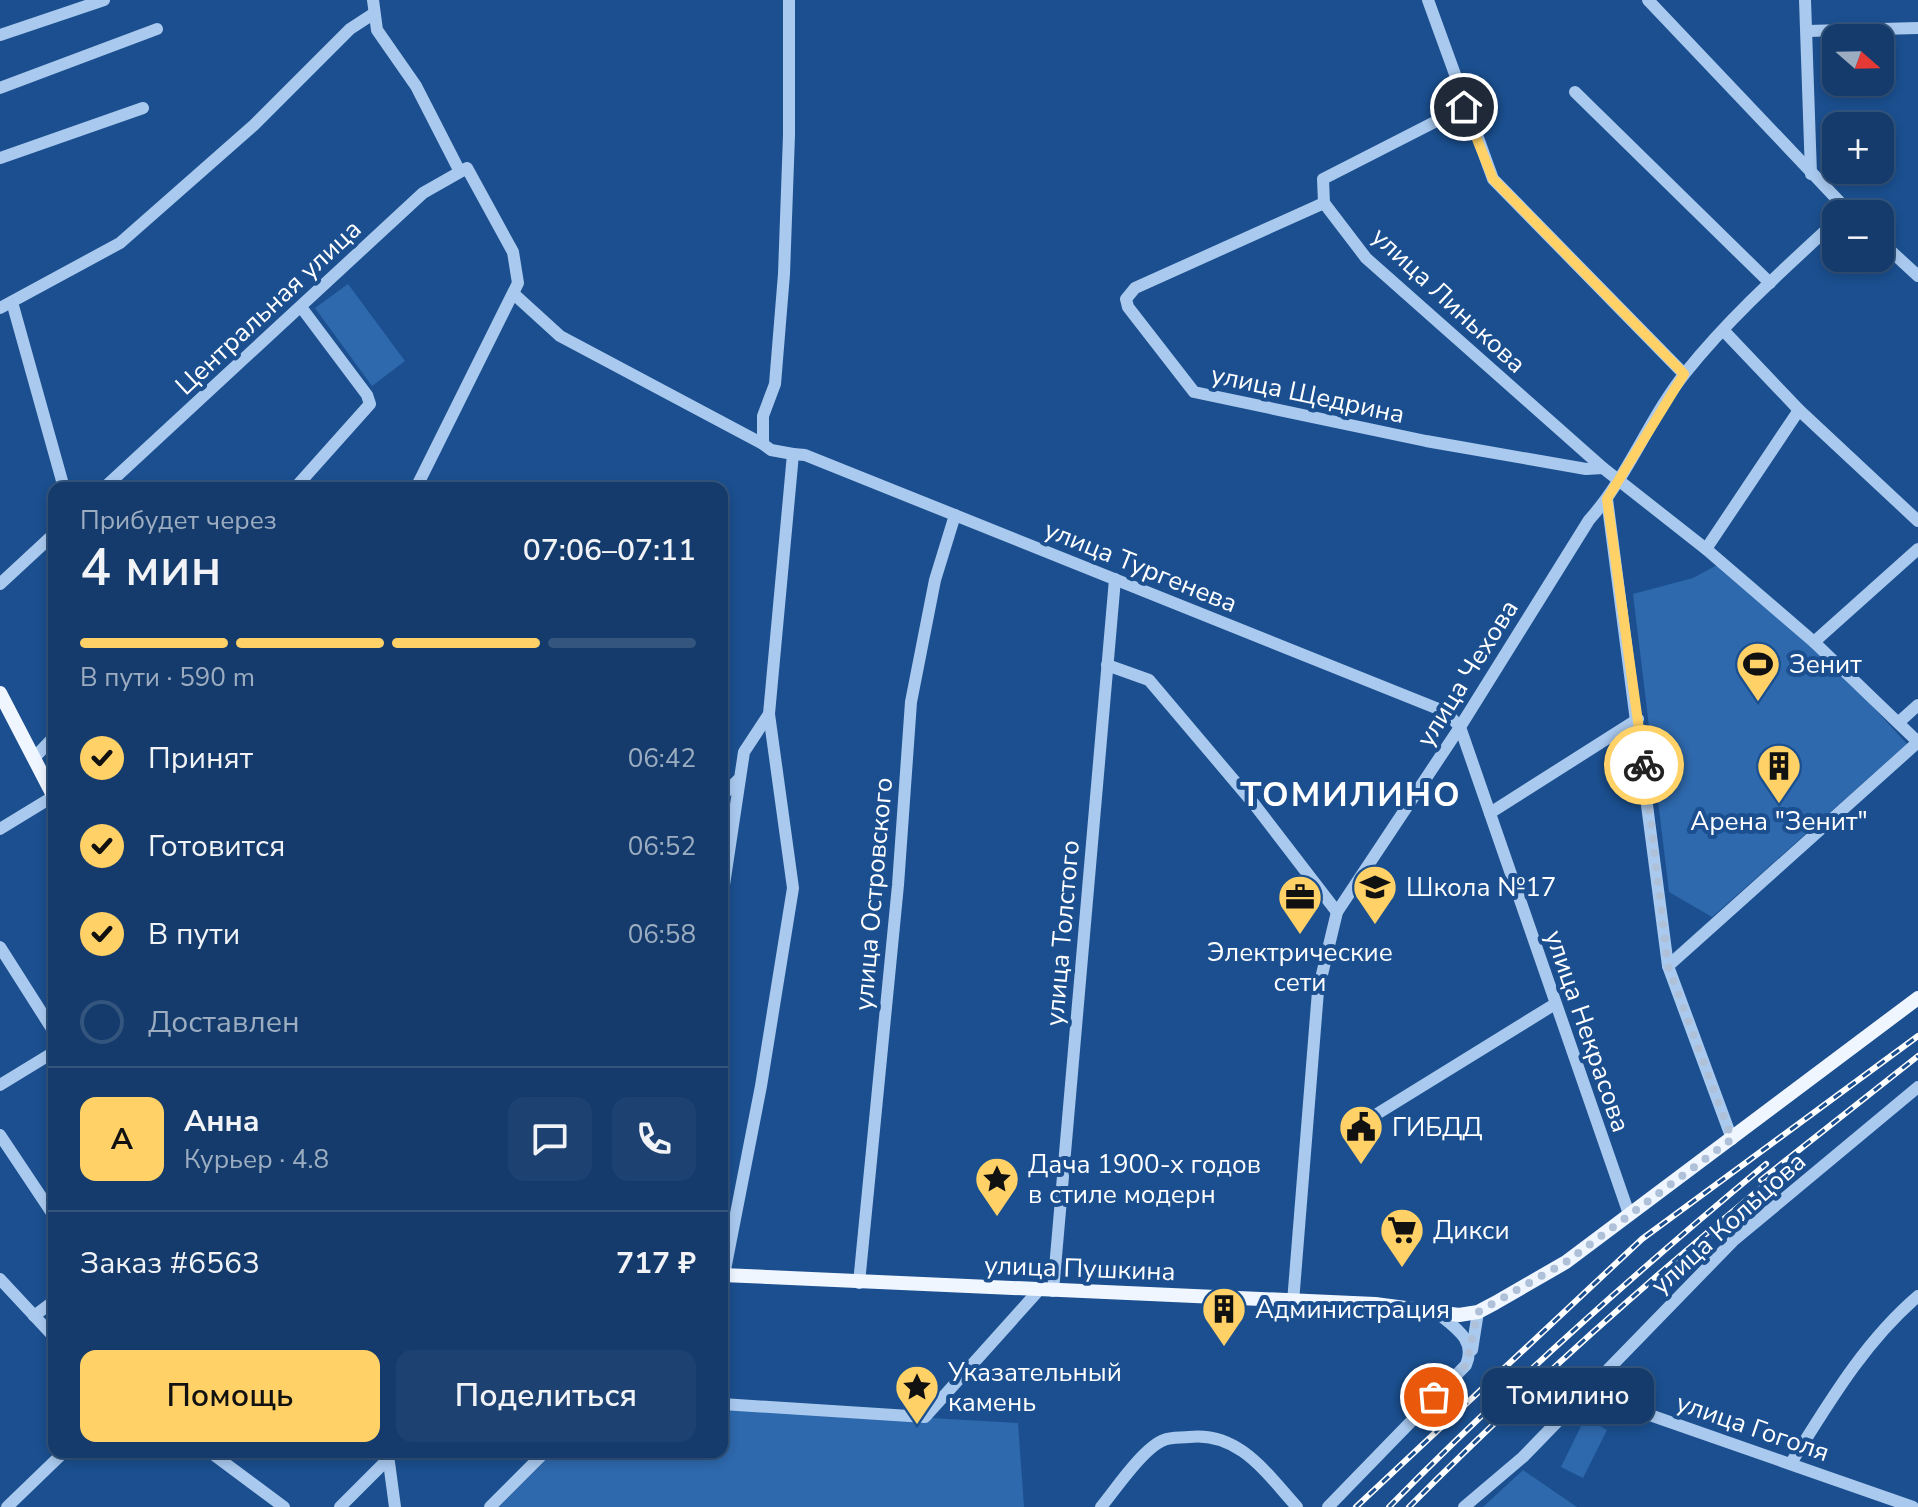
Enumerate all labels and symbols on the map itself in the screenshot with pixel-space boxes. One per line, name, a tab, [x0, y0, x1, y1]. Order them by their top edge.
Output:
north arrow	[1822, 24, 1894, 96]
pin	[1430, 73, 1498, 141]
street label: Центральная улица	[168, 212, 369, 403]
street label: улица Линькова	[1364, 220, 1534, 381]
street label: улица Щедрина	[1208, 357, 1408, 432]
street label: улица Тургенева	[1039, 512, 1242, 621]
street label: улица Чехова	[1408, 593, 1527, 753]
sports icon: Зенит	[1734, 640, 1782, 703]
place label: Зенит	[1789, 647, 1862, 682]
courier	[1604, 725, 1684, 805]
building icon: Арена "Зенит"	[1755, 742, 1803, 805]
district label: ТОМИЛИНО	[1240, 772, 1462, 818]
street label: улица Островского	[846, 776, 901, 1012]
place label: Арена "Зенит"	[1690, 804, 1868, 839]
street label: улица Толстого	[1037, 838, 1088, 1028]
school or university icon: Школа №17	[1351, 863, 1399, 926]
place label: Школа №17	[1406, 870, 1556, 905]
office icon: Электрические сети	[1276, 873, 1324, 936]
street label: улица Некрасова	[1537, 926, 1638, 1137]
place label: Электрические сети	[1207, 935, 1393, 1000]
public building icon: ГИБДД	[1337, 1103, 1385, 1166]
place label: ГИБДД	[1392, 1110, 1483, 1145]
street label: улица Кольцова	[1643, 1144, 1813, 1302]
place label: Дача 1900-х годов в стиле модерн	[1028, 1147, 1261, 1212]
place icon: Дача 1900-х годов в стиле модерн	[973, 1155, 1021, 1218]
supermarket icon: Дикси	[1378, 1206, 1426, 1269]
place label: Дикси	[1433, 1213, 1510, 1248]
street label: улица Пушкина	[984, 1248, 1176, 1289]
building icon: Администрация	[1200, 1285, 1248, 1348]
place label: Администрация	[1255, 1292, 1450, 1327]
place label: Указательный камень	[947, 1355, 1122, 1420]
place icon: Указательный камень	[893, 1363, 941, 1426]
pin	[1400, 1363, 1468, 1431]
callout: Томилино	[1482, 1369, 1654, 1425]
street label: улица Гоголя	[1672, 1385, 1834, 1470]

